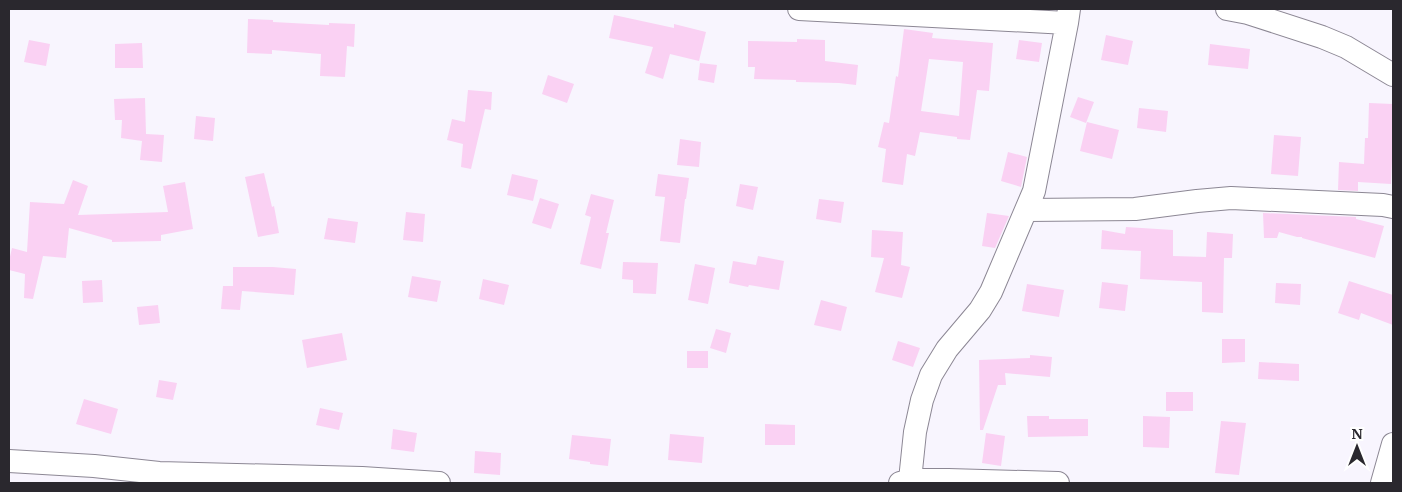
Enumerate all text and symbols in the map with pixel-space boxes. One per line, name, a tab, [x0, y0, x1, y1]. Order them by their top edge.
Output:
north arrow	[1332, 422, 1382, 472]
text: N	[1351, 425, 1363, 443]

